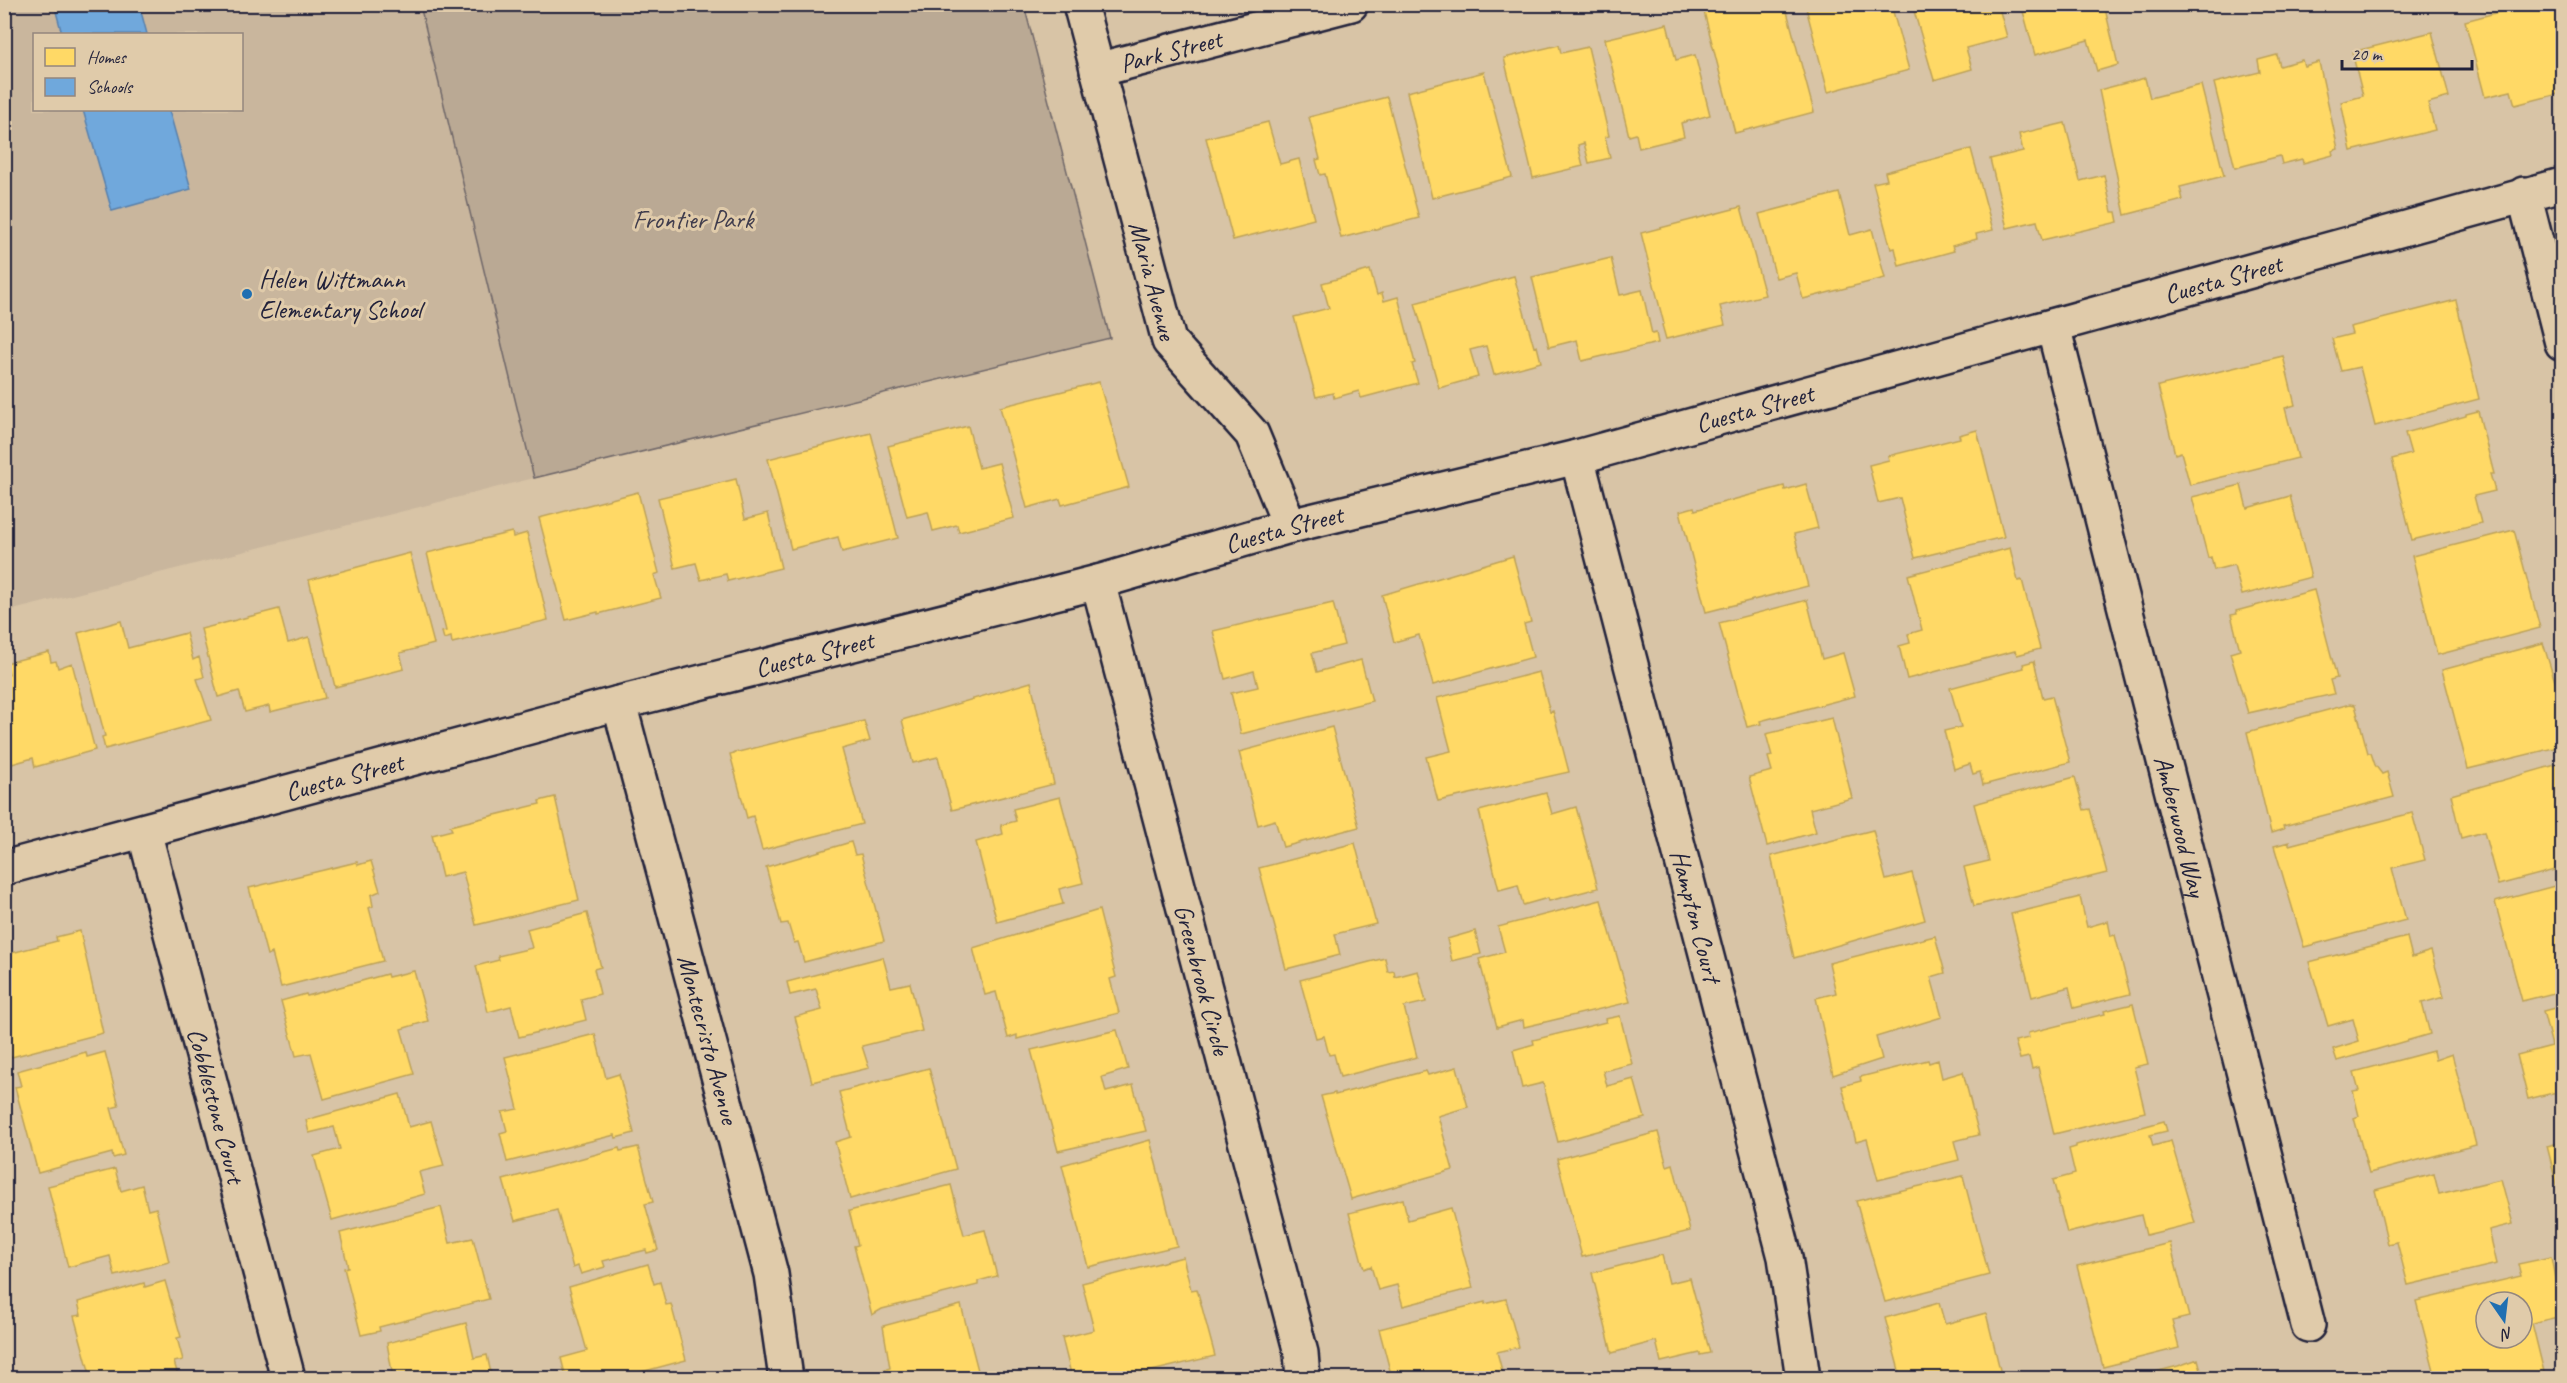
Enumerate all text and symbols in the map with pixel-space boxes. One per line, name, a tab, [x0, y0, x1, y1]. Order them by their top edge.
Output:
street label: Park Street	[1116, 21, 1227, 80]
legend	[33, 33, 243, 111]
scale bar	[2342, 33, 2472, 71]
text: 20 m	[2351, 43, 2384, 65]
text: Homes	[87, 46, 127, 68]
text: Schools	[87, 76, 134, 98]
park label: Frontier Park	[633, 203, 756, 236]
street label: Maria Avenue	[1122, 218, 1185, 345]
street label: Cuesta Street	[2160, 246, 2288, 311]
place label: Helen Wittmann Elementary School	[259, 263, 426, 326]
marker: Helen Wittmann Elementary School	[240, 287, 254, 301]
street label: Cuesta Street	[1692, 375, 1819, 440]
street label: Cuesta Street	[1221, 497, 1348, 561]
street label: Cuesta Street	[752, 622, 879, 684]
street label: Cuesta Street	[281, 745, 409, 808]
street label: Amberwood Way	[2147, 752, 2215, 902]
street label: Hampton Court	[1663, 846, 1730, 989]
street label: Greenbrook Circle	[1167, 901, 1239, 1060]
street label: Montecristo Avenue	[670, 951, 747, 1130]
street label: Cobblestone Court	[180, 1024, 253, 1189]
north arrow	[2474, 1290, 2534, 1350]
text: N	[2497, 1323, 2515, 1345]

